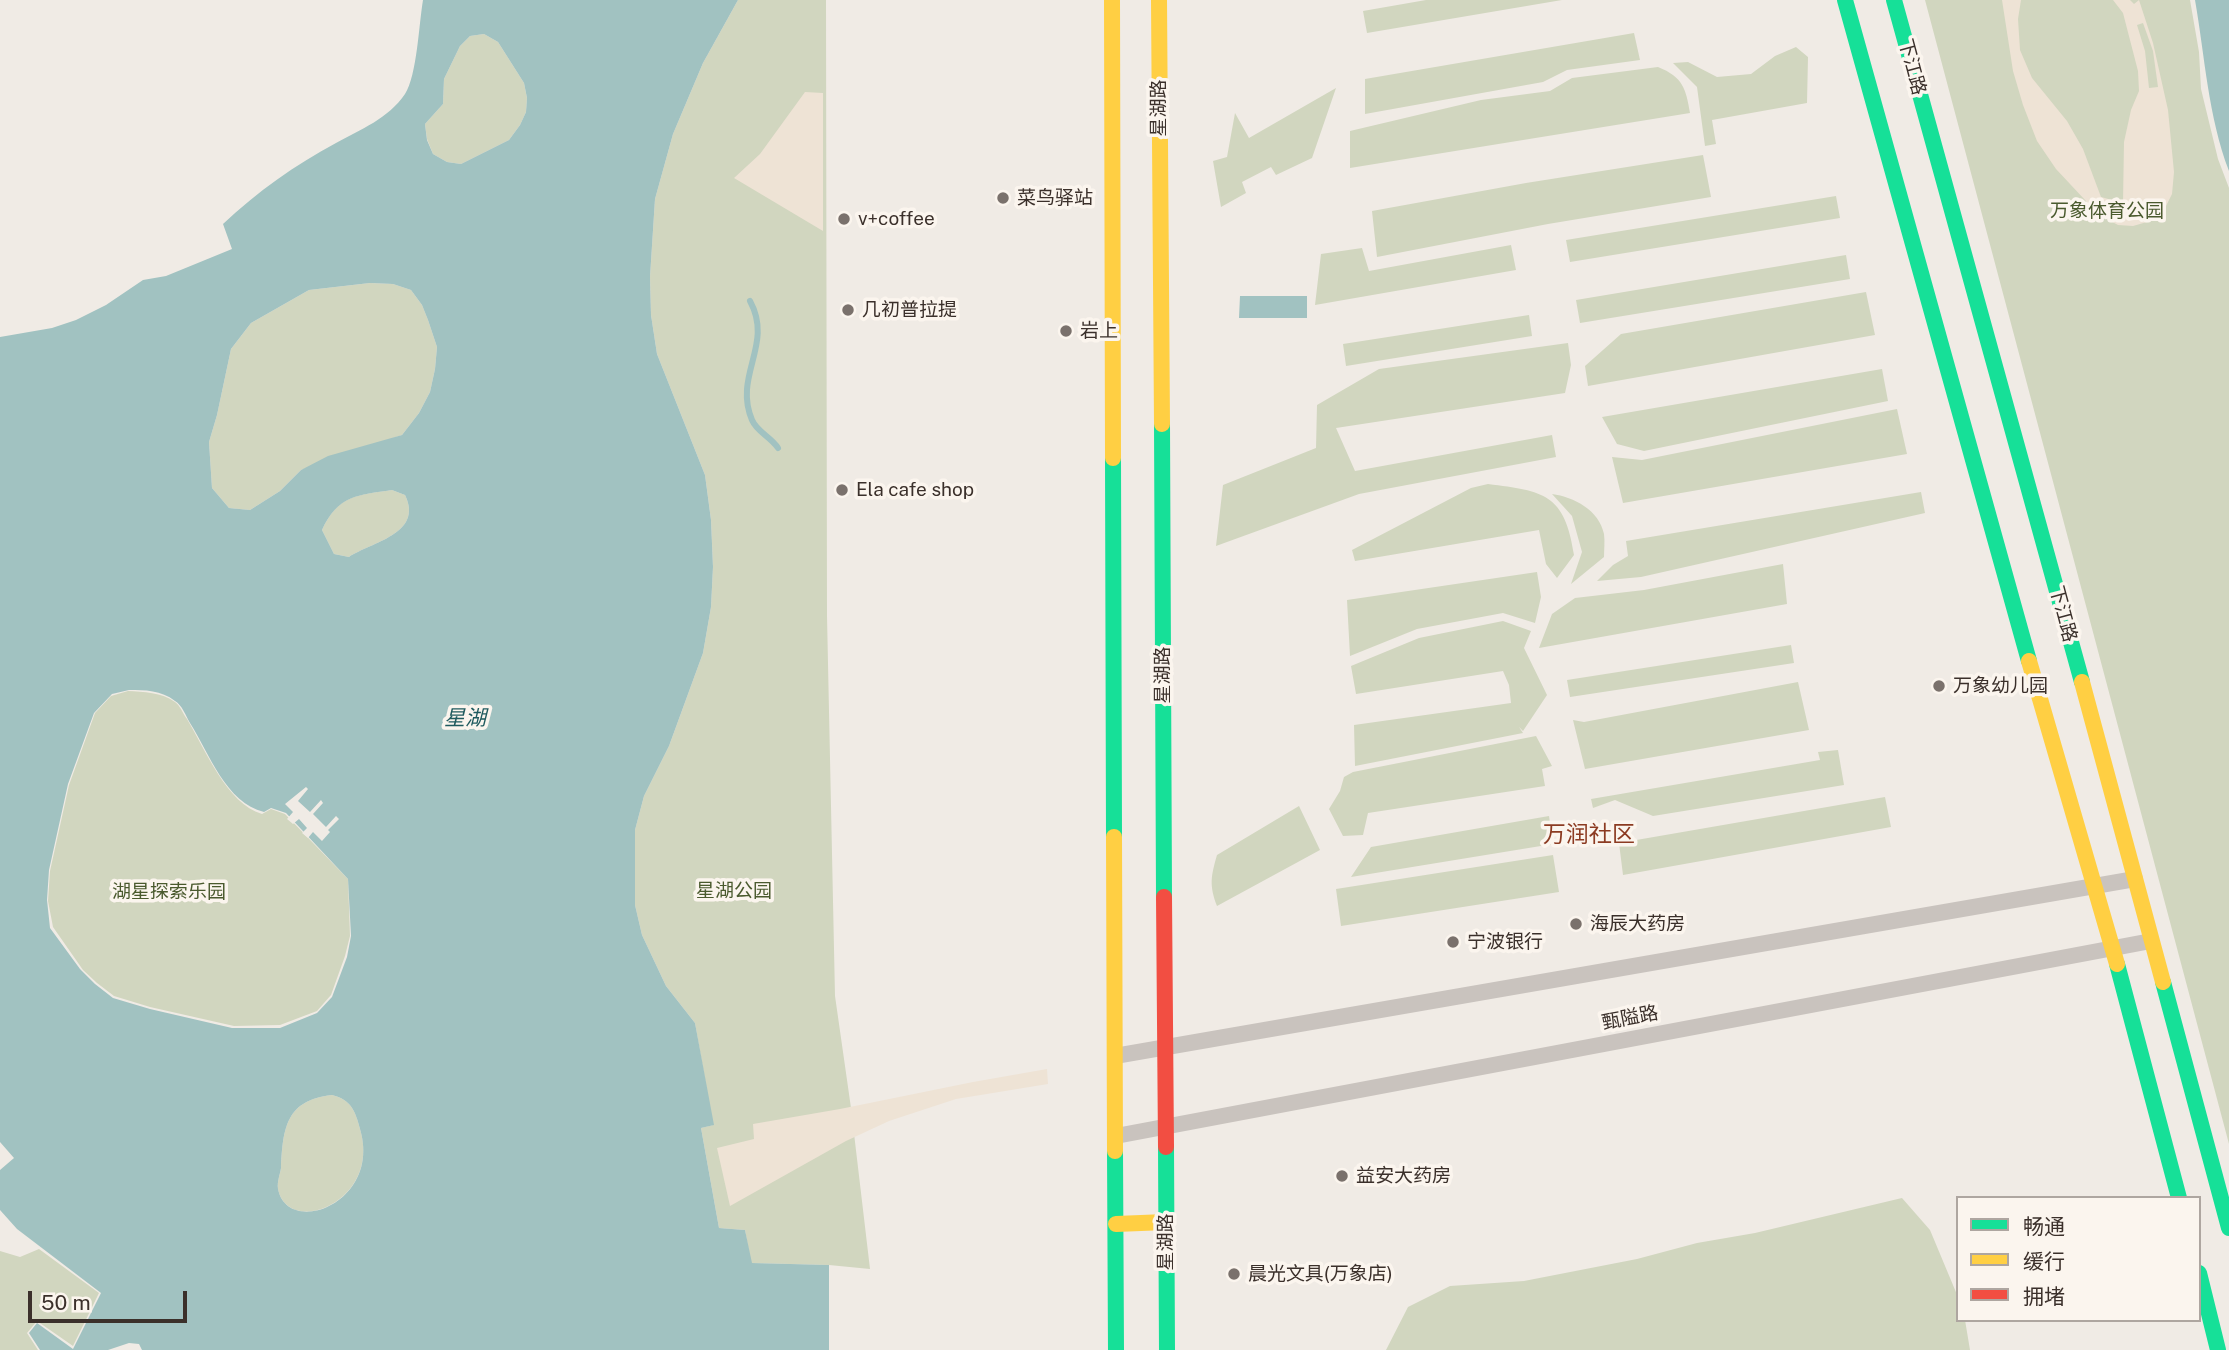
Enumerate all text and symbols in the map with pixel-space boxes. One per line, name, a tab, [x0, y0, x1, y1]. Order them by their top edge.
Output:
street label: 下江路	[1894, 37, 1930, 97]
street label: 星湖路	[1148, 80, 1170, 136]
place label: 菜鸟驿站	[1017, 187, 1093, 209]
marker: 菜鸟驿站	[995, 190, 1011, 206]
park label: 万象体育公园	[2050, 200, 2164, 222]
place label: v+coffee	[858, 208, 935, 230]
marker: v+coffee	[836, 211, 852, 227]
place label: 几初普拉提	[862, 299, 957, 321]
marker: 几初普拉提	[840, 302, 856, 318]
place label: 岩上	[1080, 320, 1118, 342]
marker: 岩上	[1058, 323, 1074, 339]
place label: Ela cafe shop	[856, 479, 974, 501]
marker: Ela cafe shop	[834, 482, 850, 498]
street label: 下江路	[2045, 584, 2081, 644]
street label: 星湖路	[1152, 647, 1174, 703]
place label: 万象幼儿园	[1953, 675, 2048, 697]
marker: 万象幼儿园	[1931, 678, 1947, 694]
water label: 星湖	[444, 706, 486, 732]
district label: 万润社区	[1543, 821, 1635, 849]
park label: 星湖公园	[696, 880, 772, 902]
park label: 湖星探索乐园	[112, 881, 226, 903]
place label: 海辰大药房	[1590, 913, 1685, 935]
marker: 海辰大药房	[1568, 916, 1584, 932]
place label: 宁波银行	[1467, 931, 1543, 953]
marker: 宁波银行	[1445, 934, 1461, 950]
street label: 甄隘路	[1600, 1001, 1660, 1035]
place label: 益安大药房	[1356, 1165, 1451, 1187]
marker: 益安大药房	[1334, 1168, 1350, 1184]
legend	[1956, 1196, 2201, 1322]
street label: 星湖路	[1155, 1214, 1177, 1270]
text: 畅通	[2023, 1214, 2065, 1239]
text: 缓行	[2023, 1249, 2065, 1274]
place label: 晨光文具(万象店)	[1248, 1263, 1393, 1285]
marker: 晨光文具(万象店)	[1226, 1266, 1242, 1282]
scale bar	[32, 1276, 191, 1320]
text: 拥堵	[2023, 1284, 2065, 1309]
text: 50 m	[41, 1290, 91, 1315]

